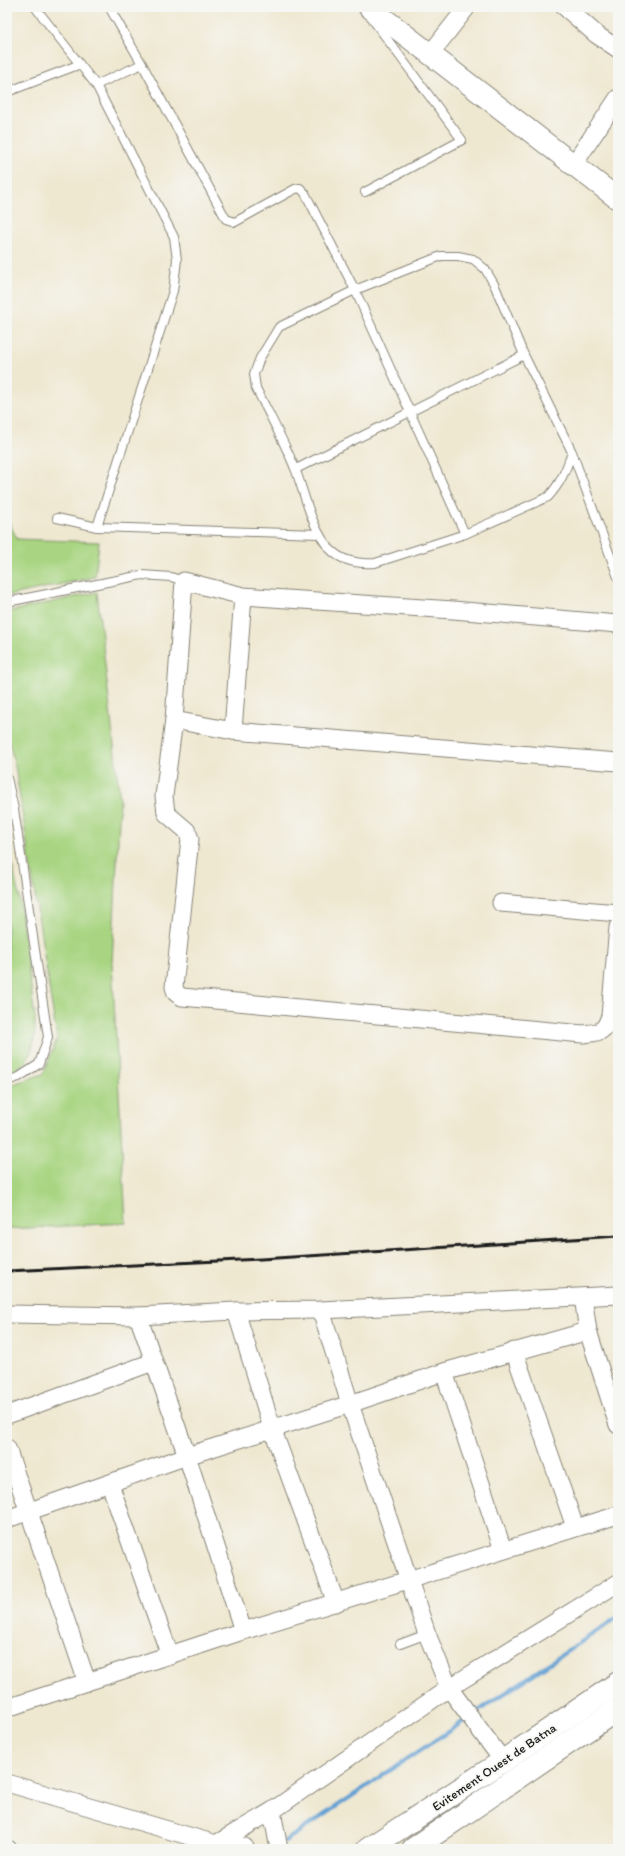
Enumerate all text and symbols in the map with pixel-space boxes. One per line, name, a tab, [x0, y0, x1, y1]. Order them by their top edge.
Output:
street label: Evitement Ouest de Batna	[429, 1720, 559, 1814]

